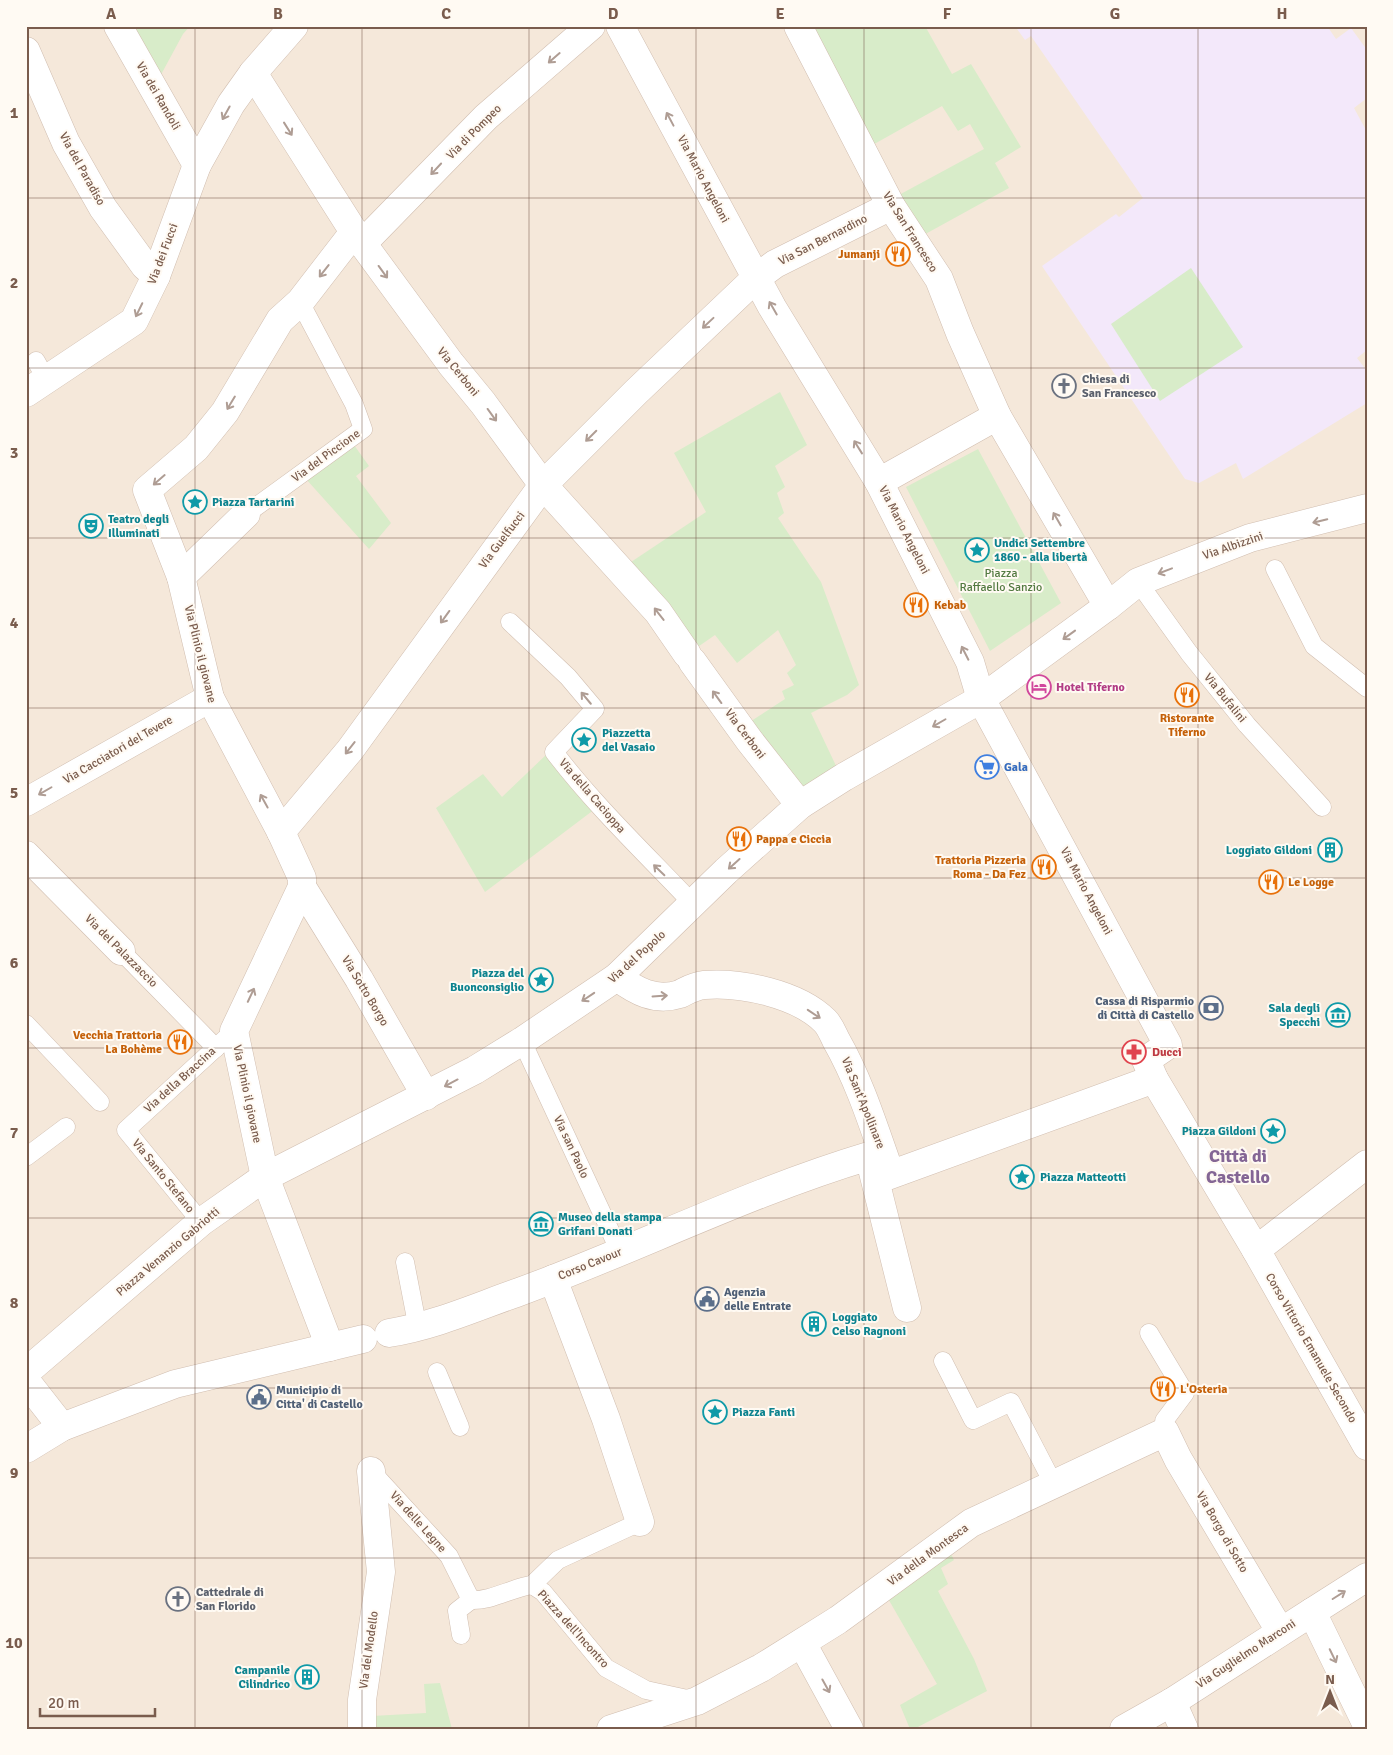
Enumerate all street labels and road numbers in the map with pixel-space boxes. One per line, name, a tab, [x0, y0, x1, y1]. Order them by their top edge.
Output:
street label: Via dei Randoli	[132, 59, 184, 133]
street label: Via di Pompeo	[443, 101, 505, 163]
street label: Via del Paradiso	[56, 130, 108, 208]
street label: Via Mario Angeloni	[674, 133, 732, 225]
street label: Via San Francesco	[879, 189, 941, 275]
street label: Via San Bernardino	[776, 211, 870, 269]
street label: Via dei Fucci	[144, 221, 182, 287]
street label: Via Cerboni	[434, 344, 482, 400]
street label: Via del Piccione	[289, 426, 363, 486]
street label: Via Mario Angeloni	[875, 483, 933, 577]
street label: Via Guelfucci	[476, 508, 528, 572]
street label: Via Albizzini	[1201, 529, 1265, 563]
street label: Via Plinio il giovane	[181, 604, 219, 704]
street label: Via Bufalini	[1201, 670, 1249, 726]
street label: Via Cerboni	[721, 706, 769, 762]
street label: Via Cacciatori del Tevere	[60, 712, 176, 788]
street label: Via della Cacioppa	[555, 756, 629, 836]
street label: Via Mario Angeloni	[1057, 845, 1115, 937]
street label: Via del Palazzaccio	[81, 911, 161, 991]
street label: Via del Popolo	[605, 927, 669, 987]
street label: Via Sotto Borgo	[338, 953, 392, 1029]
street label: Via Plinio il giovane	[229, 1043, 265, 1145]
street label: Via della Braccina	[141, 1044, 219, 1116]
street label: Via Sant'Apollinare	[838, 1055, 888, 1151]
street label: Via san Paolo	[550, 1113, 592, 1181]
street label: Via Santo Stefano	[129, 1136, 197, 1216]
street label: Piazza Venanzio Gabriotti	[113, 1204, 223, 1300]
street label: Corso Cavour	[556, 1244, 625, 1284]
street label: Corso Vittorio Emanuele Secondo	[1262, 1270, 1360, 1426]
street label: Via delle Legne	[386, 1488, 450, 1556]
street label: Via Borgo di Sotto	[1193, 1489, 1251, 1575]
street label: Via della Montesca	[885, 1521, 971, 1589]
street label: Piazza dell'Incontro	[534, 1587, 612, 1671]
street label: Via del Modello	[356, 1610, 382, 1690]
street label: Via Guglielmo Marconi	[1193, 1616, 1299, 1692]

